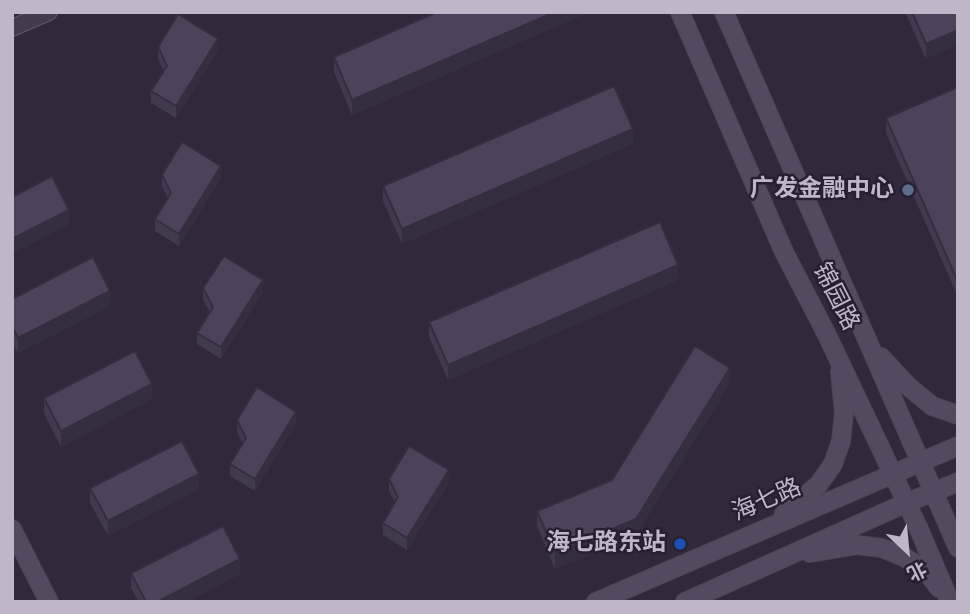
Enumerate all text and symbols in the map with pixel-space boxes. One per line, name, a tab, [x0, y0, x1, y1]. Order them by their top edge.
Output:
place label: 广发金融中心	[750, 176, 894, 204]
marker: 广发金融中心	[900, 182, 916, 198]
street label: 锦园路	[806, 258, 864, 336]
street label: 海七路	[728, 474, 806, 528]
north arrow	[872, 516, 942, 586]
place label: 海七路东站	[546, 530, 666, 558]
marker: 海七路东站	[672, 536, 688, 552]
text: 北	[903, 556, 930, 585]

